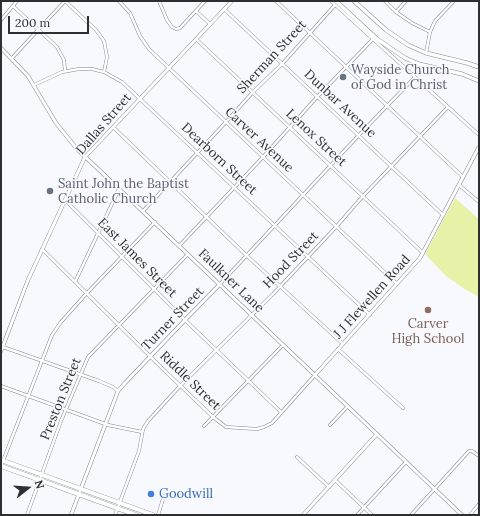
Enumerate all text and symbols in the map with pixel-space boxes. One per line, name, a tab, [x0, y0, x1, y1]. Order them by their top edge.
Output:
scale bar	[10, 8, 91, 34]
text: 200 m	[15, 15, 50, 30]
street label: Sherman Street	[234, 17, 310, 97]
place label: Wayside Church of God in Christ	[351, 62, 450, 93]
street label: Dunbar Avenue	[301, 67, 379, 141]
marker: Wayside Church of God in Christ	[338, 72, 348, 82]
street label: Dallas Street	[73, 90, 135, 158]
street label: Carver Avenue	[221, 104, 297, 176]
street label: Lenox Street	[282, 106, 350, 170]
street label: Dearborn Street	[178, 120, 260, 198]
place label: Saint John the Baptist Catholic Church	[58, 176, 189, 207]
marker: Saint John the Baptist Catholic Church	[45, 186, 55, 196]
street label: East James Street	[94, 215, 180, 301]
street label: Hood Street	[260, 228, 322, 292]
street label: Faulkner Lane	[195, 246, 267, 316]
street label: J J Flewellen Road	[330, 252, 414, 342]
street label: Turner Street	[139, 284, 207, 354]
marker: Carver High School	[423, 305, 433, 315]
place label: Carver High School	[391, 316, 465, 347]
street label: Riddle Street	[156, 348, 224, 414]
street label: Preston Street	[37, 356, 85, 442]
north arrow	[8, 468, 48, 508]
text: N	[32, 478, 47, 491]
place label: Goodwill	[159, 486, 213, 502]
marker: Goodwill	[146, 489, 156, 499]

